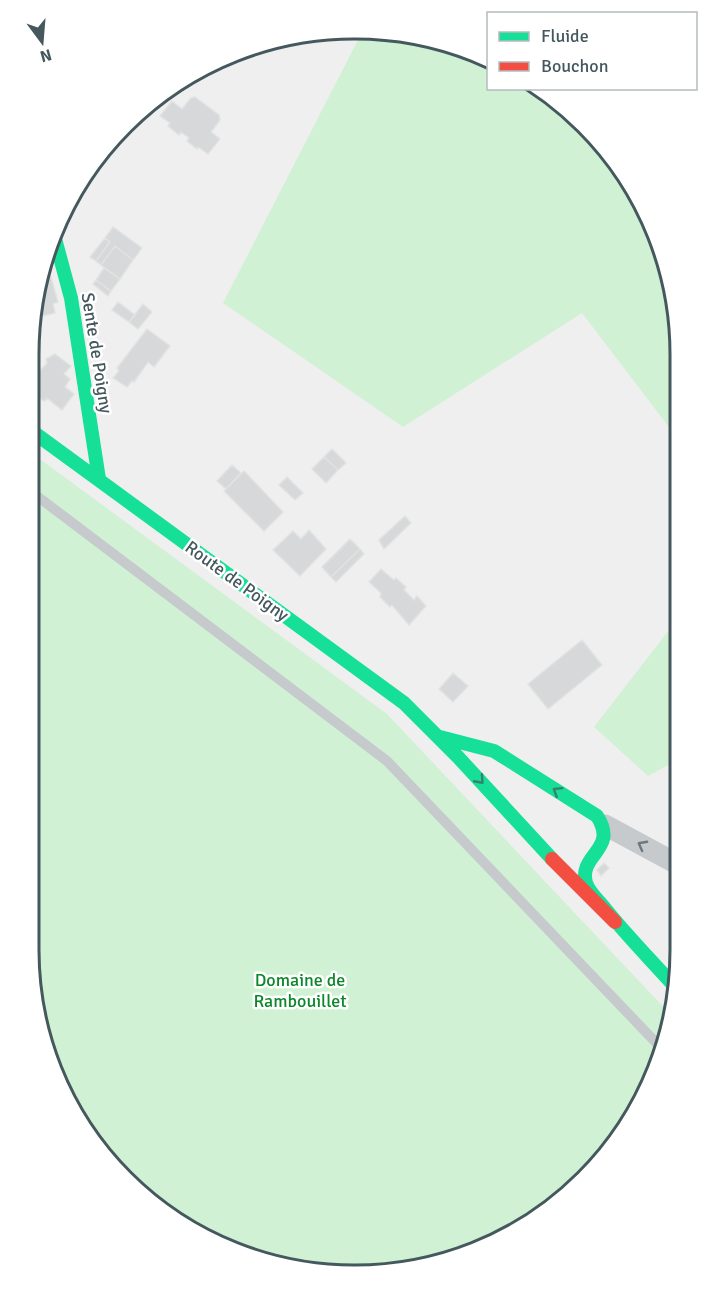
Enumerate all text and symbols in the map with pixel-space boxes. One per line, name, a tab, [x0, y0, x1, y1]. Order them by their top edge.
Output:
north arrow	[12, 12, 72, 72]
legend	[487, 12, 697, 90]
text: Fluide	[541, 25, 589, 47]
text: N	[38, 44, 54, 67]
text: Bouchon	[541, 55, 609, 77]
street label: Sente de Poigny	[77, 291, 117, 415]
street label: Route de Poigny	[181, 536, 294, 626]
one-way arrow	[473, 773, 484, 784]
one-way arrow	[553, 788, 564, 799]
one-way arrow	[638, 841, 648, 852]
park label: Domaine de Rambouillet	[253, 969, 347, 1012]

